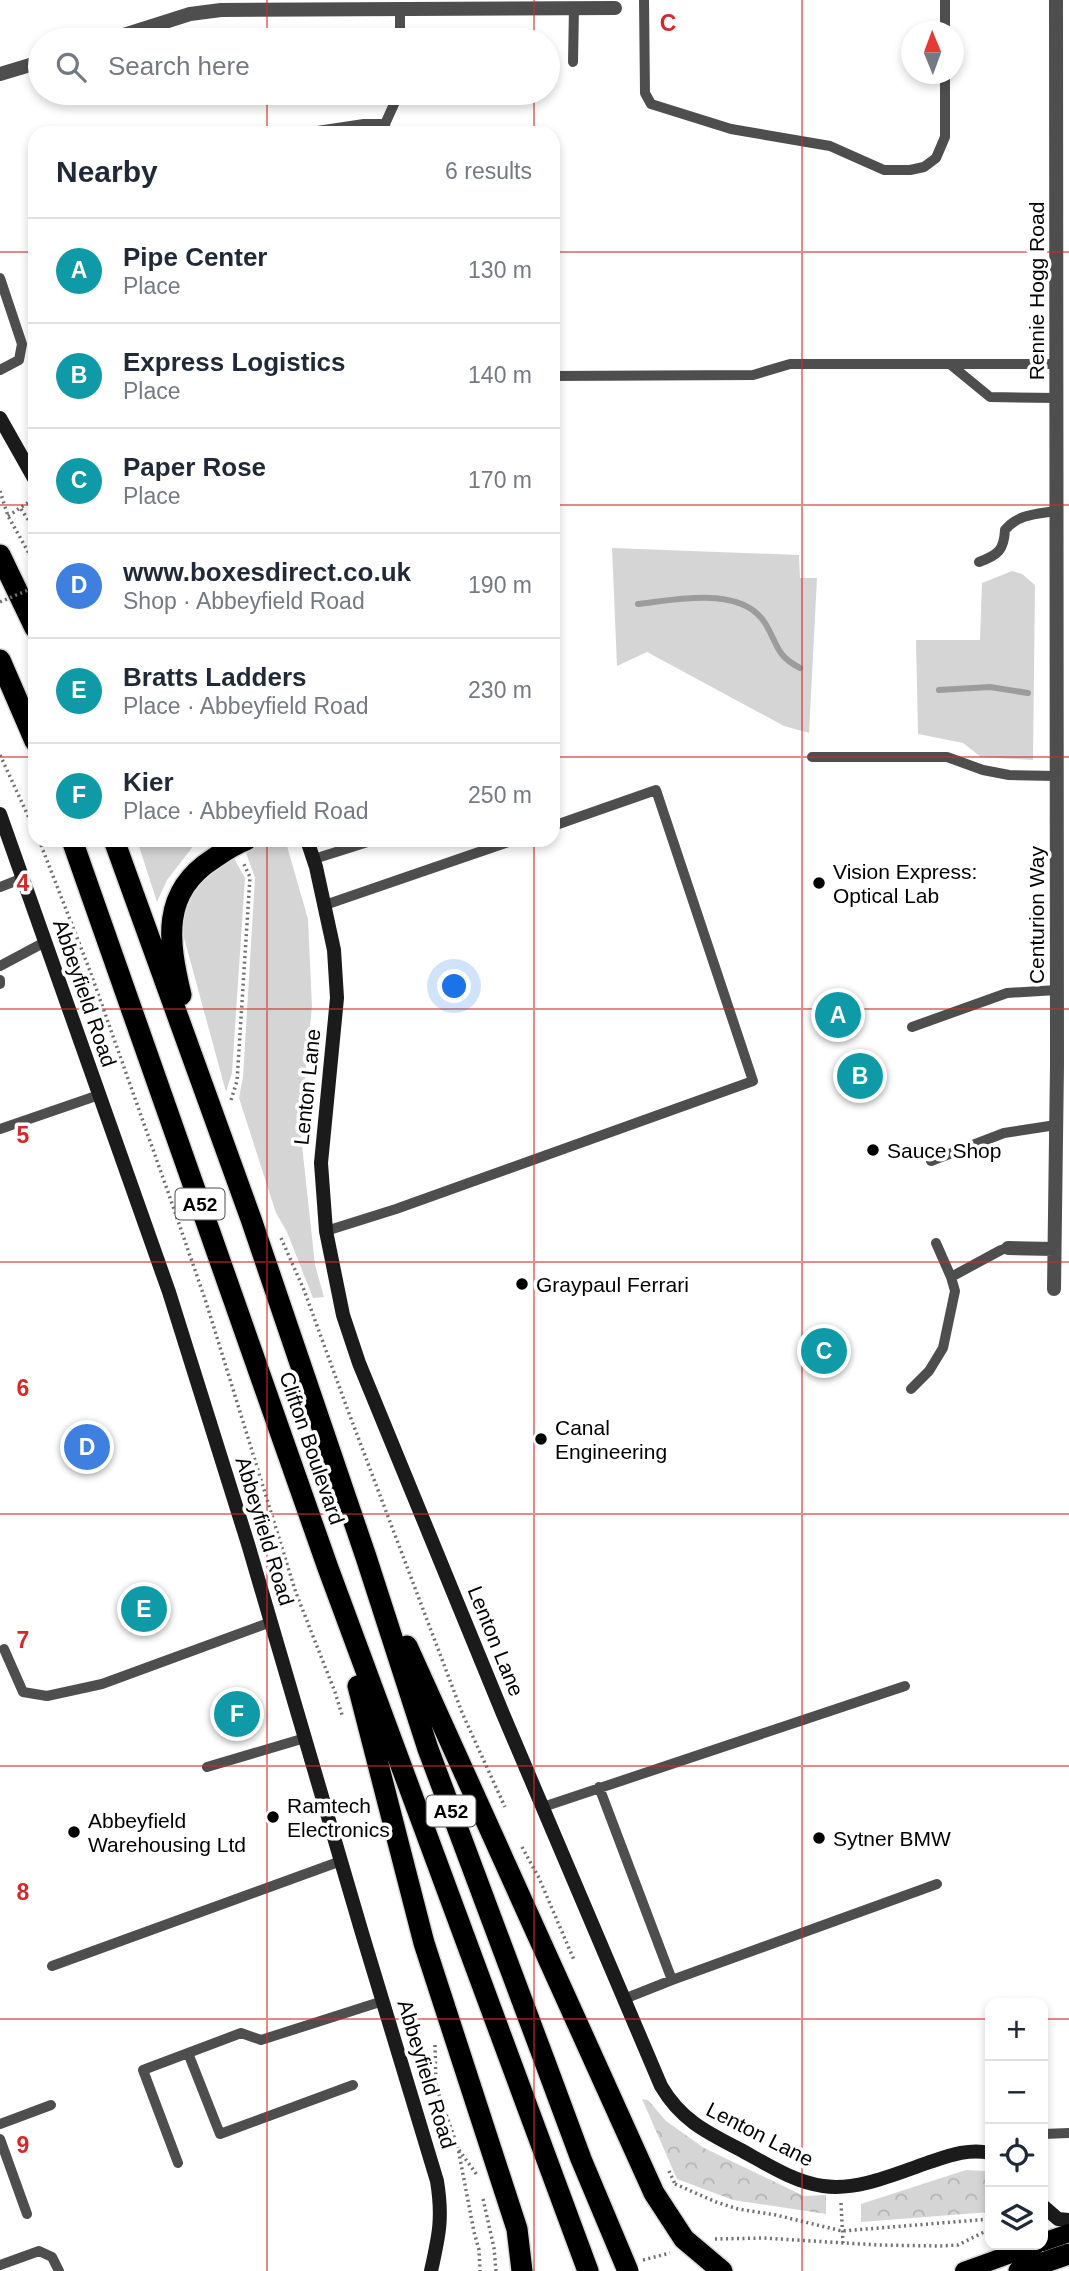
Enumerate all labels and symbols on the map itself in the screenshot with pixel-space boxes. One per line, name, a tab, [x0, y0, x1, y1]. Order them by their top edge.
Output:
text: C	[660, 10, 676, 36]
north arrow	[901, 21, 964, 84]
street label: Rennie Hogg Road	[1025, 202, 1048, 380]
street label: Centurion Way	[1025, 845, 1048, 984]
place label: Vision Express: Optical Lab	[833, 860, 977, 907]
text: 4	[17, 870, 30, 896]
marker: Vision Express: Optical Lab	[811, 875, 827, 891]
street label: Abbeyfield Road	[49, 916, 121, 1070]
your location	[437, 969, 471, 1003]
pin: A	[815, 989, 861, 1041]
street label: Lenton Lane	[289, 1028, 325, 1146]
pin: B	[837, 1050, 883, 1102]
text: 5	[17, 1122, 30, 1148]
place label: Sauce Shop	[887, 1139, 1001, 1162]
marker: Sauce Shop	[865, 1142, 881, 1158]
road number: A52	[176, 1188, 224, 1220]
place label: Graypaul Ferrari	[536, 1273, 689, 1296]
marker: Graypaul Ferrari	[514, 1276, 530, 1292]
pin: C	[801, 1325, 847, 1377]
street label: Clifton Boulevard	[275, 1369, 349, 1527]
text: 6	[17, 1375, 29, 1401]
place label: Canal Engineering	[555, 1416, 667, 1463]
pin: D	[64, 1421, 110, 1473]
marker: Canal Engineering	[533, 1431, 549, 1447]
street label: Abbeyfield Road	[231, 1454, 299, 1608]
pin: E	[121, 1583, 167, 1635]
street label: Lenton Lane	[463, 1583, 529, 1699]
text: 7	[17, 1627, 29, 1653]
pin: F	[214, 1688, 260, 1740]
place label: Ramtech Electronics	[287, 1794, 390, 1841]
road number: A52	[426, 1796, 476, 1826]
place label: Abbeyfield Warehousing Ltd	[88, 1809, 246, 1856]
marker: Ramtech Electronics	[265, 1809, 281, 1825]
marker: Abbeyfield Warehousing Ltd	[66, 1824, 82, 1840]
place label: Sytner BMW	[833, 1827, 951, 1850]
marker: Sytner BMW	[811, 1830, 827, 1846]
text: 8	[17, 1879, 30, 1905]
street label: Abbeyfield Road	[393, 1997, 461, 2151]
street label: Lenton Lane	[703, 2097, 817, 2171]
text: 9	[17, 2132, 29, 2158]

